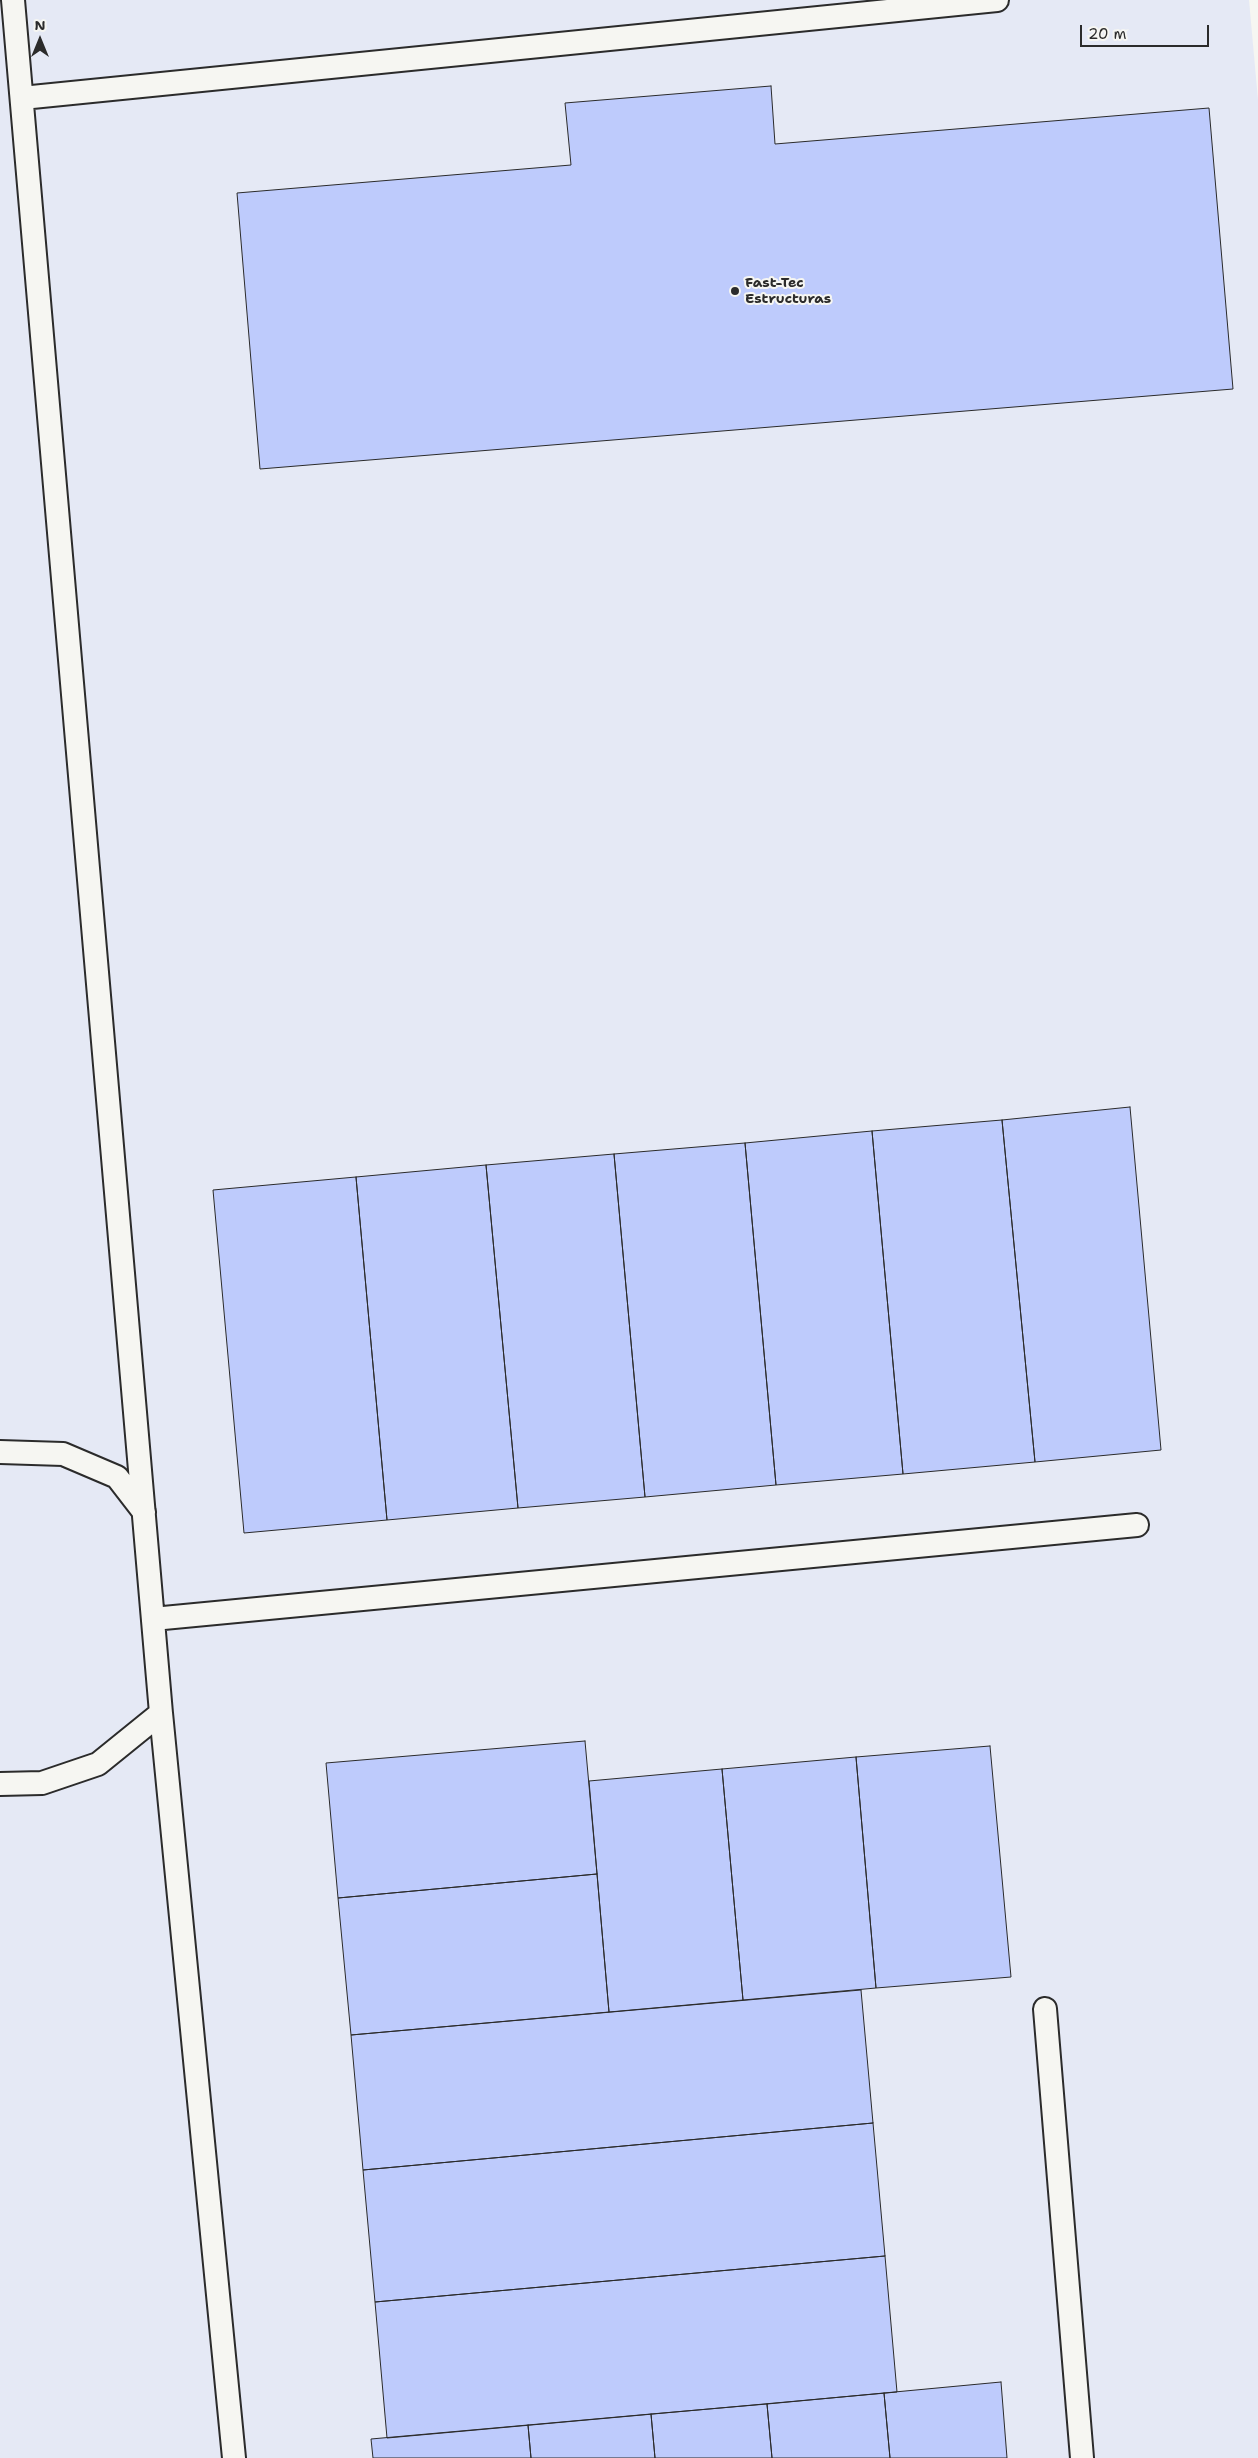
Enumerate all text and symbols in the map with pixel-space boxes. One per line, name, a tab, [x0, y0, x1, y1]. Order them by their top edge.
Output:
north arrow	[15, 15, 65, 65]
scale bar	[1083, 15, 1212, 47]
text: N	[34, 16, 46, 34]
text: 20 m	[1088, 24, 1127, 44]
place label: Fast-Tec Estructuras	[745, 275, 831, 308]
marker: Fast-Tec Estructuras	[729, 285, 741, 297]

